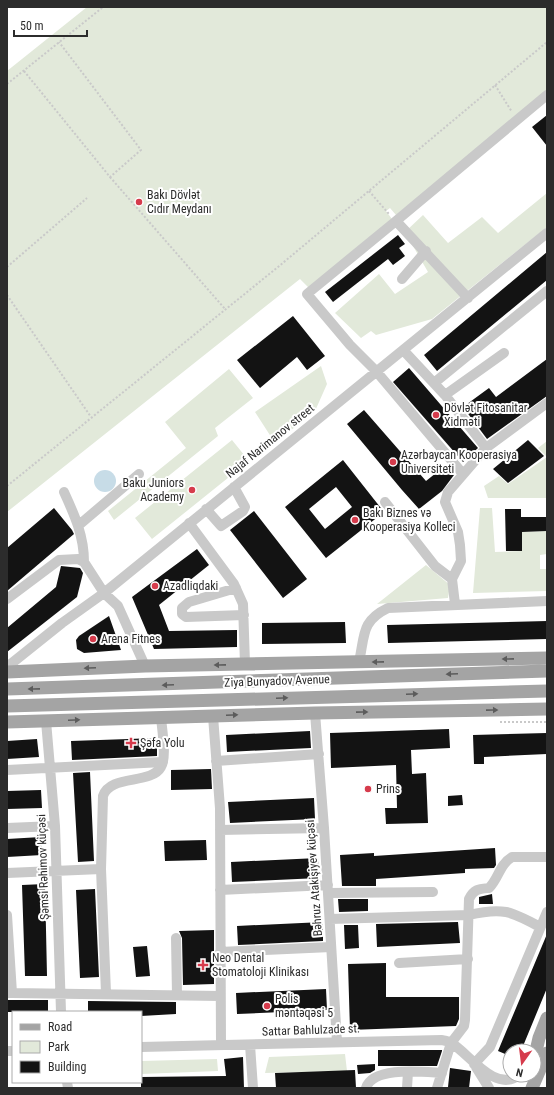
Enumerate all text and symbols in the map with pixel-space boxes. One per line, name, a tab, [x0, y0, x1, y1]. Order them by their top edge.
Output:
scale bar	[14, 12, 87, 38]
text: 50 m	[20, 19, 44, 33]
place label: Bakı Dövlət Cıdır Meydanı	[147, 188, 212, 216]
marker: Bakı Dövlət Cıdır Meydanı	[134, 197, 144, 207]
street label: Najaf Narimanov street	[223, 401, 317, 481]
place label: Dövlət Fitosanitar Xidməti	[444, 401, 528, 429]
marker: Dövlət Fitosanitar Xidməti	[431, 410, 441, 420]
place label: Azərbaycan Kooperasiya Universiteti	[401, 448, 517, 476]
marker: Azərbaycan Kooperasiya Universiteti	[388, 457, 398, 467]
place label: Baku Juniors Academy	[122, 476, 184, 504]
marker: Baku Juniors Academy	[187, 485, 197, 495]
place label: Bakı Biznes və Kooperasiya Kolleci	[363, 506, 456, 534]
marker: Bakı Biznes və Kooperasiya Kolleci	[350, 515, 360, 525]
place label: Azadliqdaki	[163, 579, 218, 593]
marker: Azadliqdaki	[150, 581, 160, 591]
place label: Arena Fitnes	[101, 632, 160, 646]
marker: Arena Fitnes	[88, 634, 98, 644]
one-way arrow	[502, 655, 514, 662]
one-way arrow	[371, 659, 384, 665]
one-way arrow	[213, 662, 226, 668]
one-way arrow	[83, 665, 96, 671]
one-way arrow	[446, 671, 458, 678]
street label: Ziya Bunyadov Avenue	[224, 672, 330, 690]
one-way arrow	[162, 681, 174, 688]
one-way arrow	[28, 685, 40, 692]
one-way arrow	[406, 691, 418, 698]
one-way arrow	[276, 695, 289, 701]
one-way arrow	[486, 707, 499, 713]
one-way arrow	[356, 709, 369, 715]
one-way arrow	[226, 712, 238, 719]
one-way arrow	[68, 717, 80, 724]
place label: Şəfa Yolu	[140, 736, 185, 750]
marker: Şəfa Yolu	[125, 737, 137, 749]
place label: Prins	[376, 782, 400, 796]
marker: Prins	[363, 784, 373, 794]
street label: Şəmsi Rəhimov küçəsi	[34, 814, 52, 920]
street label: Bəhruz Atakişiyev küçəsi	[303, 819, 325, 937]
place label: Neo Dental Stomatoloji Klinikası	[212, 951, 309, 979]
marker: Neo Dental Stomatoloji Klinikası	[197, 959, 209, 971]
place label: Polis məntəqəsi 5	[275, 992, 333, 1020]
marker: Polis məntəqəsi 5	[262, 1001, 272, 1011]
legend	[12, 1011, 142, 1083]
text: Road	[48, 1020, 72, 1034]
street label: Sattar Bahlulzade st.	[262, 1021, 360, 1039]
text: Park	[48, 1040, 70, 1054]
north arrow	[502, 1043, 542, 1083]
text: Building	[48, 1060, 86, 1074]
text: N	[515, 1065, 525, 1079]

